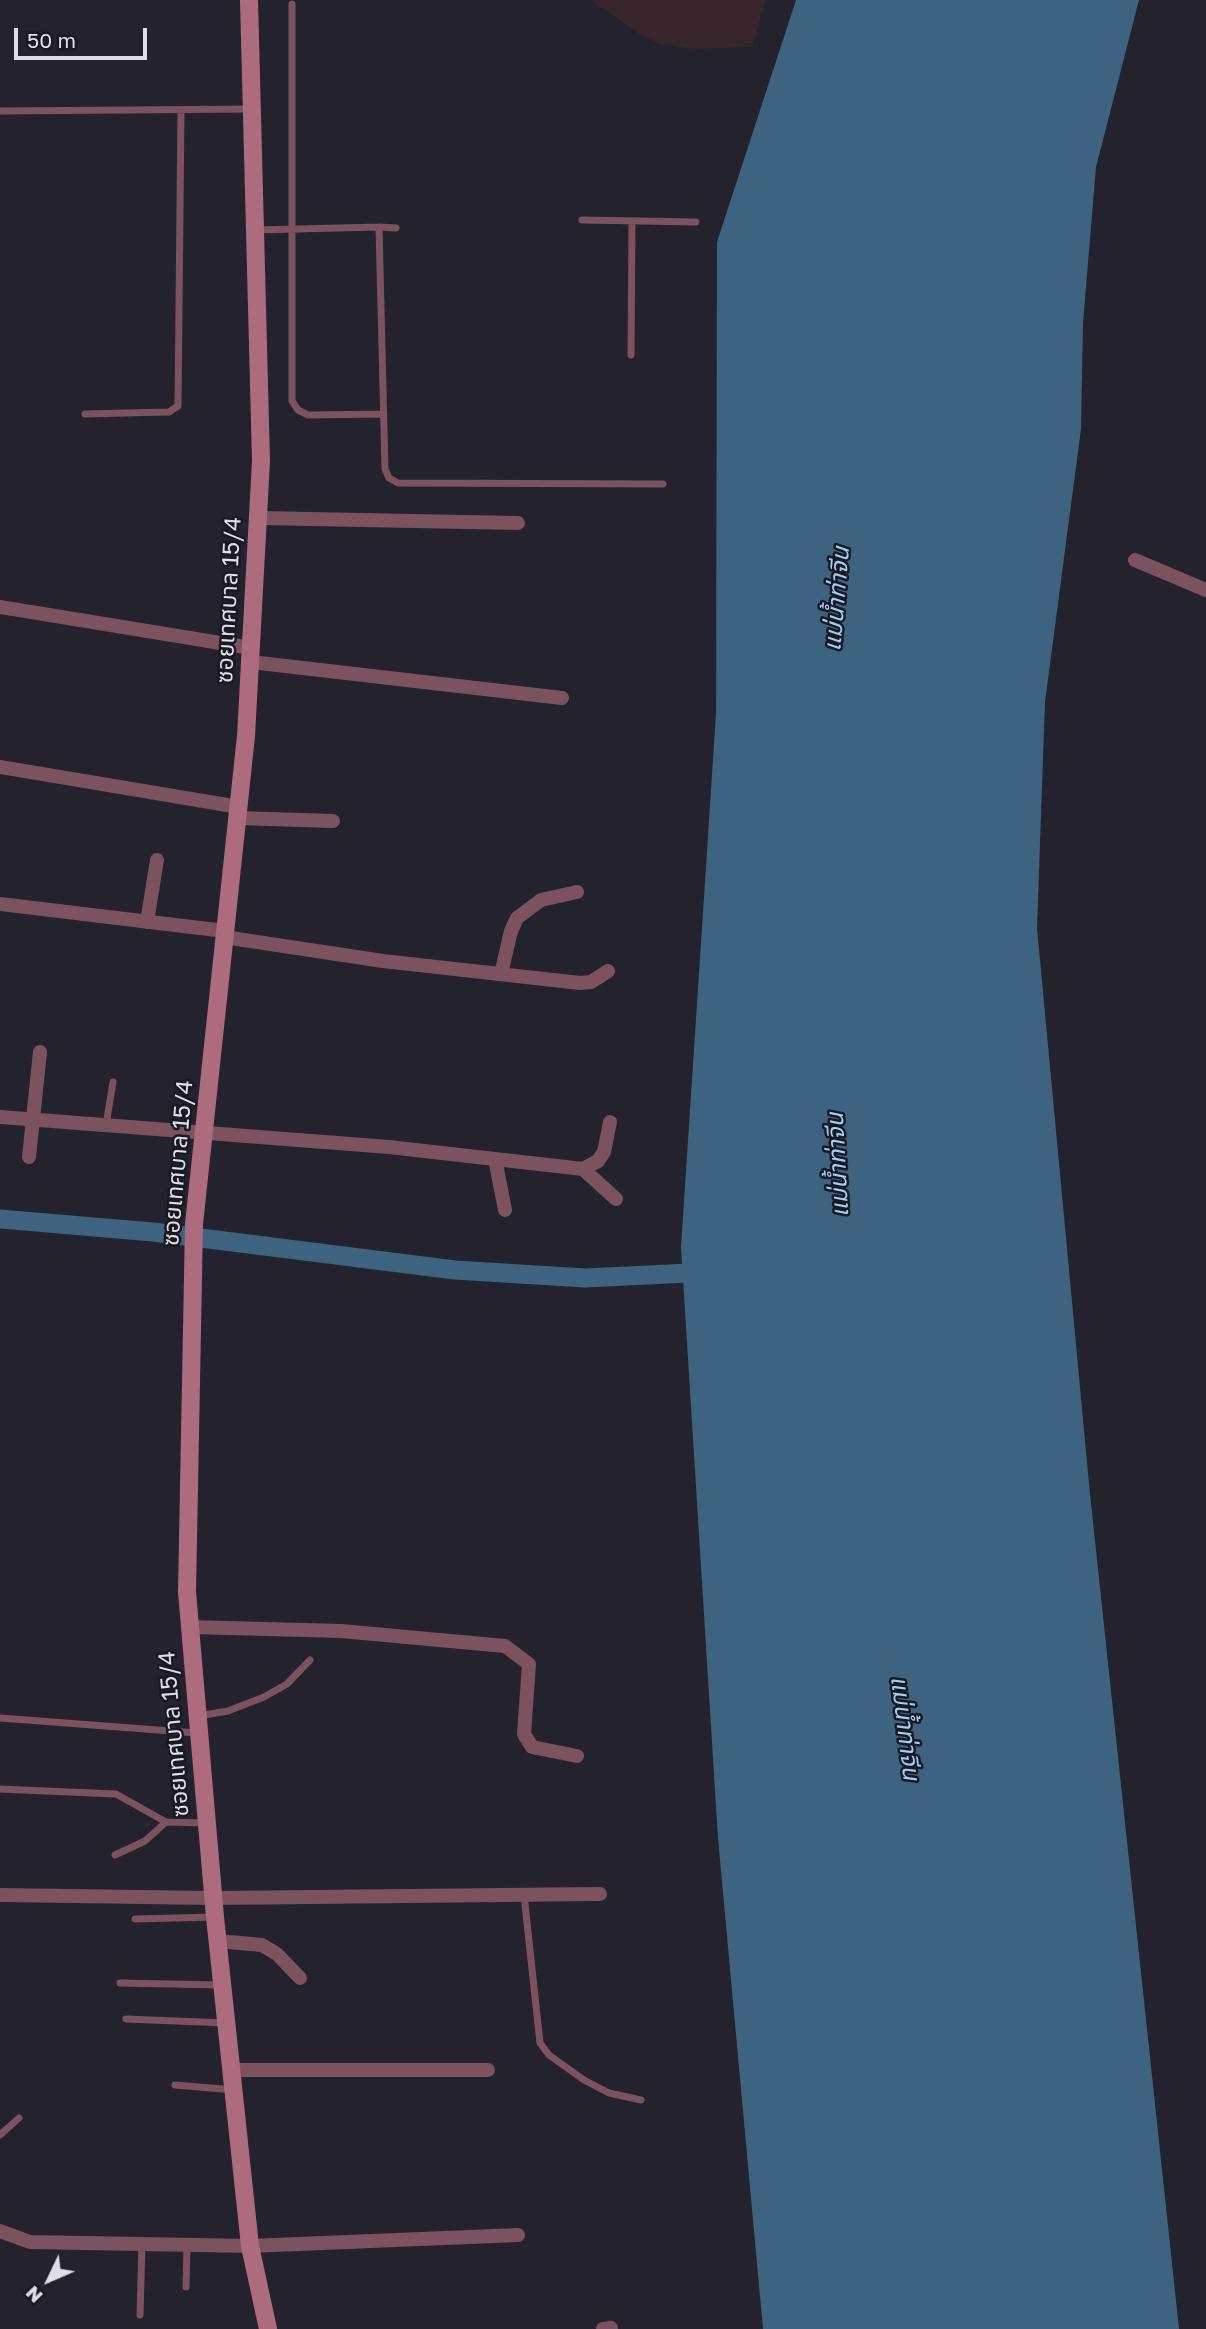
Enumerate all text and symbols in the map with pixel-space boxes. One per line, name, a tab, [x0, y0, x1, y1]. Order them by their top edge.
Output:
scale bar	[18, 14, 150, 58]
text: 50 m	[27, 27, 76, 53]
street label: ซอยเทศบาล 15/4	[211, 516, 247, 684]
water label: แม่น้ำท่าจีน	[818, 546, 856, 652]
street label: ซอยเทศบาล 15/4	[157, 1079, 199, 1247]
water label: แม่น้ำท่าจีน	[821, 1112, 855, 1218]
street label: ซอยเทศบาล 15/4	[153, 1650, 195, 1818]
water label: แม่น้ำท่าจีน	[884, 1674, 926, 1782]
north arrow	[14, 2245, 84, 2315]
text: N	[20, 2282, 47, 2308]

